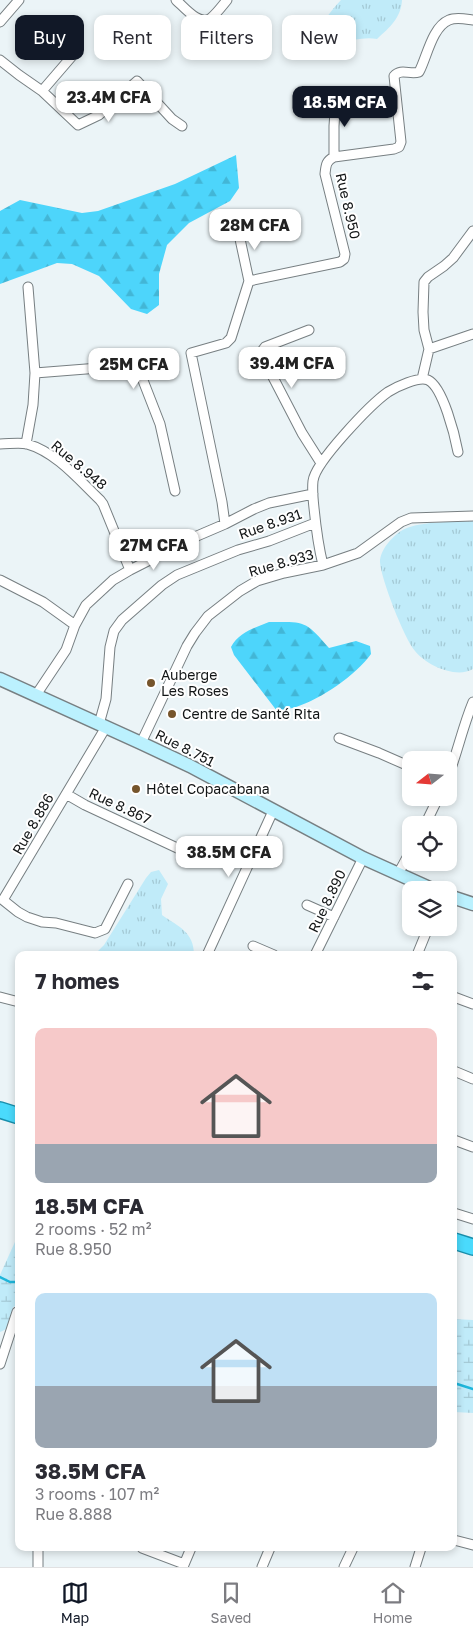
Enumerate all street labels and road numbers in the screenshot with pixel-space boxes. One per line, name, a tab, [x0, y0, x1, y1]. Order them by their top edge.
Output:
street label: Rue 8.950	[333, 171, 364, 241]
street label: Rue 8.948	[48, 436, 111, 493]
street label: Rue 8.931	[236, 505, 304, 542]
street label: Rue 8.933	[246, 545, 315, 580]
street label: Rue 8.751	[153, 725, 218, 770]
street label: Rue 8.867	[86, 784, 154, 827]
street label: Rue 8.886	[8, 790, 57, 857]
street label: Rue 8.890	[304, 867, 349, 935]

